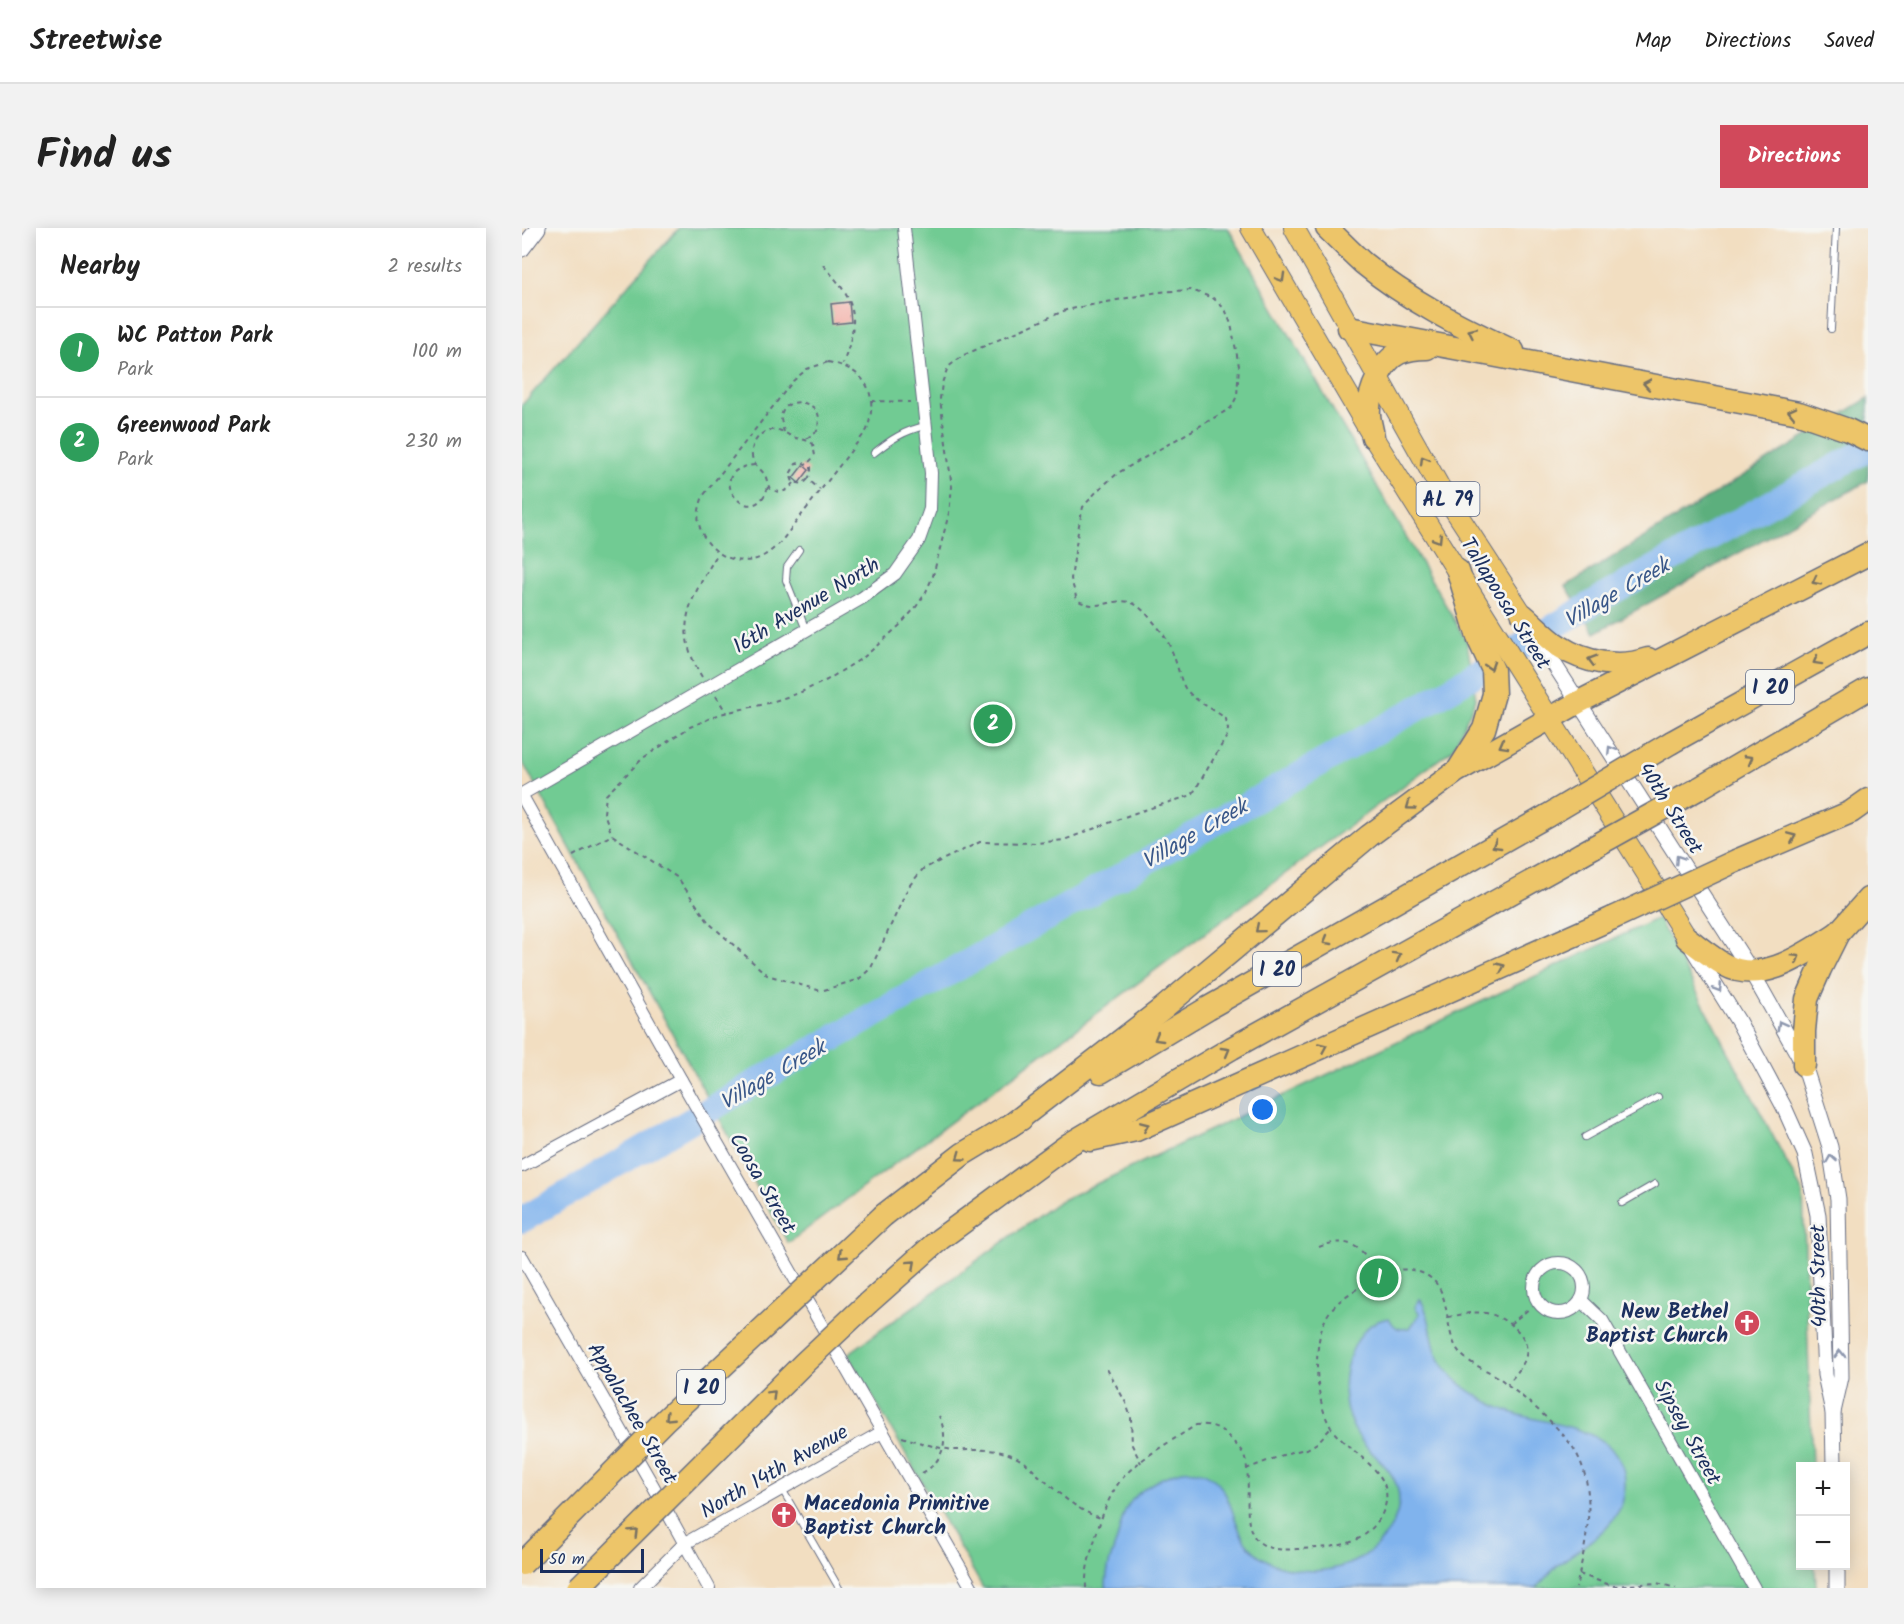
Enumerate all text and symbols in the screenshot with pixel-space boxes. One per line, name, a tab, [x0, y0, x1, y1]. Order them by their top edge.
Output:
text: Streetwise	[30, 19, 162, 64]
text: Map	[1635, 25, 1671, 58]
text: Directions	[1704, 25, 1791, 58]
text: Saved	[1824, 25, 1874, 58]
text: Find us	[36, 123, 172, 190]
button: Directions	[1720, 125, 1868, 188]
text: Nearby	[60, 246, 140, 288]
text: 2 results	[387, 251, 462, 283]
one-way arrow	[1274, 272, 1285, 283]
text: WC Patton Park	[117, 319, 272, 354]
one-way arrow	[1468, 328, 1479, 340]
text: 1	[76, 336, 83, 368]
text: 100 m	[412, 336, 462, 368]
text: Park	[117, 354, 153, 386]
one-way arrow	[1642, 378, 1652, 391]
one-way arrow	[1787, 406, 1797, 419]
text: Greenwood Park	[117, 409, 270, 444]
text: 2	[74, 426, 85, 458]
text: 230 m	[405, 426, 462, 458]
text: Park	[117, 444, 153, 476]
one-way arrow	[1420, 456, 1431, 466]
road number: AL 79	[1416, 482, 1480, 516]
street label: Tallapoosa Street	[1451, 531, 1559, 677]
one-way arrow	[1431, 533, 1442, 544]
water label: Village Creek	[1557, 548, 1680, 639]
street label: 16th Avenue North	[727, 549, 887, 663]
one-way arrow	[1812, 574, 1822, 585]
one-way arrow	[1813, 654, 1823, 665]
one-way arrow	[1587, 655, 1598, 667]
one-way arrow	[1483, 660, 1495, 671]
road number: I 20	[1746, 670, 1794, 704]
pin: 2	[974, 702, 1012, 746]
one-way arrow	[1499, 738, 1509, 749]
one-way arrow	[1607, 746, 1618, 757]
one-way arrow	[1743, 755, 1753, 767]
street label: 40th Street	[1628, 756, 1712, 862]
water label: Village Creek	[1135, 789, 1258, 880]
one-way arrow	[1406, 799, 1417, 810]
one-way arrow	[1786, 832, 1797, 844]
one-way arrow	[1492, 838, 1502, 849]
one-way arrow	[1675, 855, 1686, 866]
one-way arrow	[1255, 921, 1266, 932]
one-way arrow	[1323, 934, 1333, 945]
road number: I 20	[1253, 952, 1301, 986]
one-way arrow	[1391, 952, 1401, 964]
one-way arrow	[1790, 954, 1800, 965]
one-way arrow	[1494, 963, 1505, 975]
one-way arrow	[1710, 982, 1722, 992]
one-way arrow	[1777, 1021, 1788, 1031]
water label: Village Creek	[713, 1030, 836, 1121]
one-way arrow	[1154, 1031, 1164, 1042]
one-way arrow	[1316, 1042, 1327, 1054]
one-way arrow	[1220, 1047, 1231, 1059]
your location	[1248, 1095, 1277, 1124]
one-way arrow	[1138, 1121, 1149, 1133]
street label: Coosa Street	[719, 1127, 804, 1241]
one-way arrow	[956, 1150, 967, 1161]
one-way arrow	[1826, 1155, 1838, 1164]
street label: 40th Street	[1802, 1223, 1837, 1328]
one-way arrow	[838, 1248, 848, 1259]
pin: 1	[1360, 1256, 1398, 1300]
one-way arrow	[905, 1260, 916, 1271]
place label: New Bethel Baptist Church	[1586, 1296, 1728, 1353]
church icon: New Bethel Baptist Church	[1732, 1308, 1762, 1338]
street label: Appalachee Street	[578, 1337, 686, 1492]
one-way arrow	[1834, 1349, 1847, 1358]
road number: I 20	[677, 1370, 725, 1404]
street label: Sipsey Street	[1644, 1374, 1730, 1492]
one-way arrow	[765, 1391, 776, 1402]
one-way arrow	[665, 1410, 675, 1421]
street label: North 14th Avenue	[694, 1416, 855, 1528]
map controls	[1796, 1462, 1850, 1570]
button: +	[1796, 1462, 1850, 1516]
place label: Macedonia Primitive Baptist Church	[804, 1488, 989, 1545]
church icon: Macedonia Primitive Baptist Church	[769, 1500, 799, 1530]
button: −	[1796, 1516, 1850, 1570]
one-way arrow	[627, 1528, 638, 1539]
scale bar	[540, 1546, 644, 1574]
text: 50 m	[549, 1547, 585, 1572]

